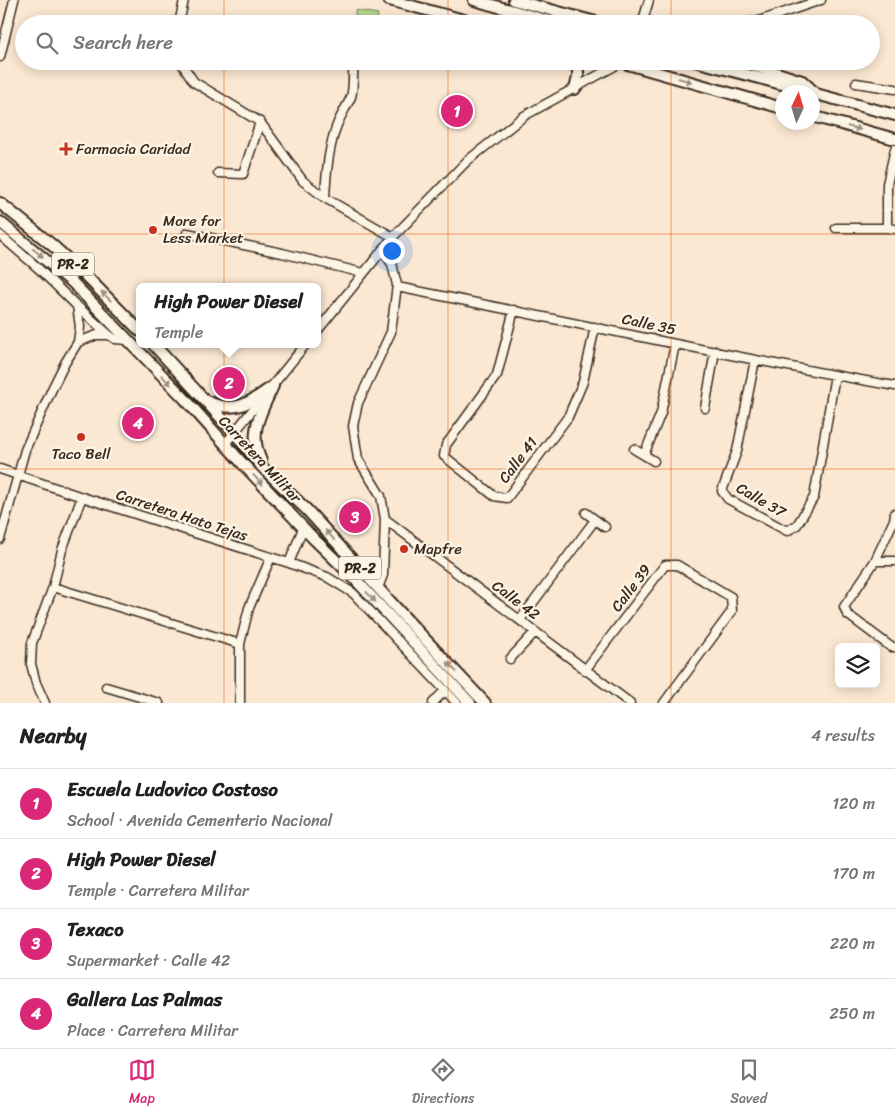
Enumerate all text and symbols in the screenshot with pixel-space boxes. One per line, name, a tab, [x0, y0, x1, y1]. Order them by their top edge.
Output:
search box	[15, 15, 880, 70]
text: Search here	[73, 26, 173, 59]
icon: search	[33, 29, 61, 57]
one-way arrow	[677, 76, 692, 84]
north arrow	[775, 85, 820, 130]
pin: 1	[441, 92, 473, 130]
one-way arrow	[846, 124, 861, 132]
place label: Farmacia Caridad	[76, 136, 192, 162]
marker: Farmacia Caridad	[60, 143, 72, 155]
place label: More for Less Market	[163, 208, 244, 251]
marker: More for Less Market	[147, 224, 159, 236]
your location	[379, 238, 405, 264]
one-way arrow	[32, 247, 44, 258]
road number: PR-2	[52, 252, 94, 276]
popup	[136, 283, 321, 348]
text: High Power Diesel	[154, 285, 303, 318]
one-way arrow	[100, 290, 112, 302]
street label: Calle 35	[620, 306, 678, 342]
text: Temple	[154, 318, 203, 347]
pin: 2	[213, 364, 245, 402]
one-way arrow	[160, 373, 172, 385]
pin: 4	[122, 404, 154, 442]
street label: Carretera Militar	[212, 409, 308, 510]
marker: Taco Bell	[75, 431, 87, 443]
street label: Calle 41	[492, 431, 544, 489]
place label: Taco Bell	[52, 441, 111, 467]
one-way arrow	[252, 474, 264, 486]
street label: Calle 37	[731, 475, 792, 525]
street label: Carretera Hato Tejas	[113, 481, 251, 549]
pin: 3	[339, 498, 371, 536]
one-way arrow	[324, 529, 336, 541]
place label: Mapfre	[414, 536, 462, 562]
marker: Mapfre	[398, 543, 410, 555]
road number: PR-2	[339, 556, 381, 580]
street label: Calle 39	[604, 558, 658, 618]
street label: Calle 42	[486, 573, 546, 627]
one-way arrow	[365, 591, 377, 603]
map controls	[835, 643, 880, 688]
button: layers	[835, 643, 880, 688]
one-way arrow	[446, 661, 457, 674]
text: Nearby	[20, 717, 86, 755]
text: 4 results	[811, 721, 875, 750]
text: Escuela Ludovico Costoso	[67, 773, 278, 806]
text: 1	[33, 789, 39, 818]
text: 120 m	[832, 789, 875, 818]
text: School · Avenida Cementerio Nacional	[67, 806, 332, 835]
text: High Power Diesel	[67, 843, 216, 876]
text: 2	[31, 859, 41, 888]
text: 170 m	[832, 859, 875, 888]
text: Temple · Carretera Militar	[67, 876, 249, 905]
text: Texaco	[67, 913, 124, 946]
text: 3	[32, 929, 40, 958]
text: 220 m	[830, 929, 875, 958]
text: Supermarket · Calle 42	[67, 946, 230, 975]
text: Gallera Las Palmas	[67, 983, 222, 1016]
text: 4	[31, 999, 41, 1028]
text: 250 m	[829, 999, 875, 1028]
text: Place · Carretera Militar	[67, 1016, 238, 1045]
tab: Map	[128, 1056, 156, 1111]
tab: Directions	[412, 1056, 474, 1111]
tab: Saved	[730, 1056, 767, 1111]

